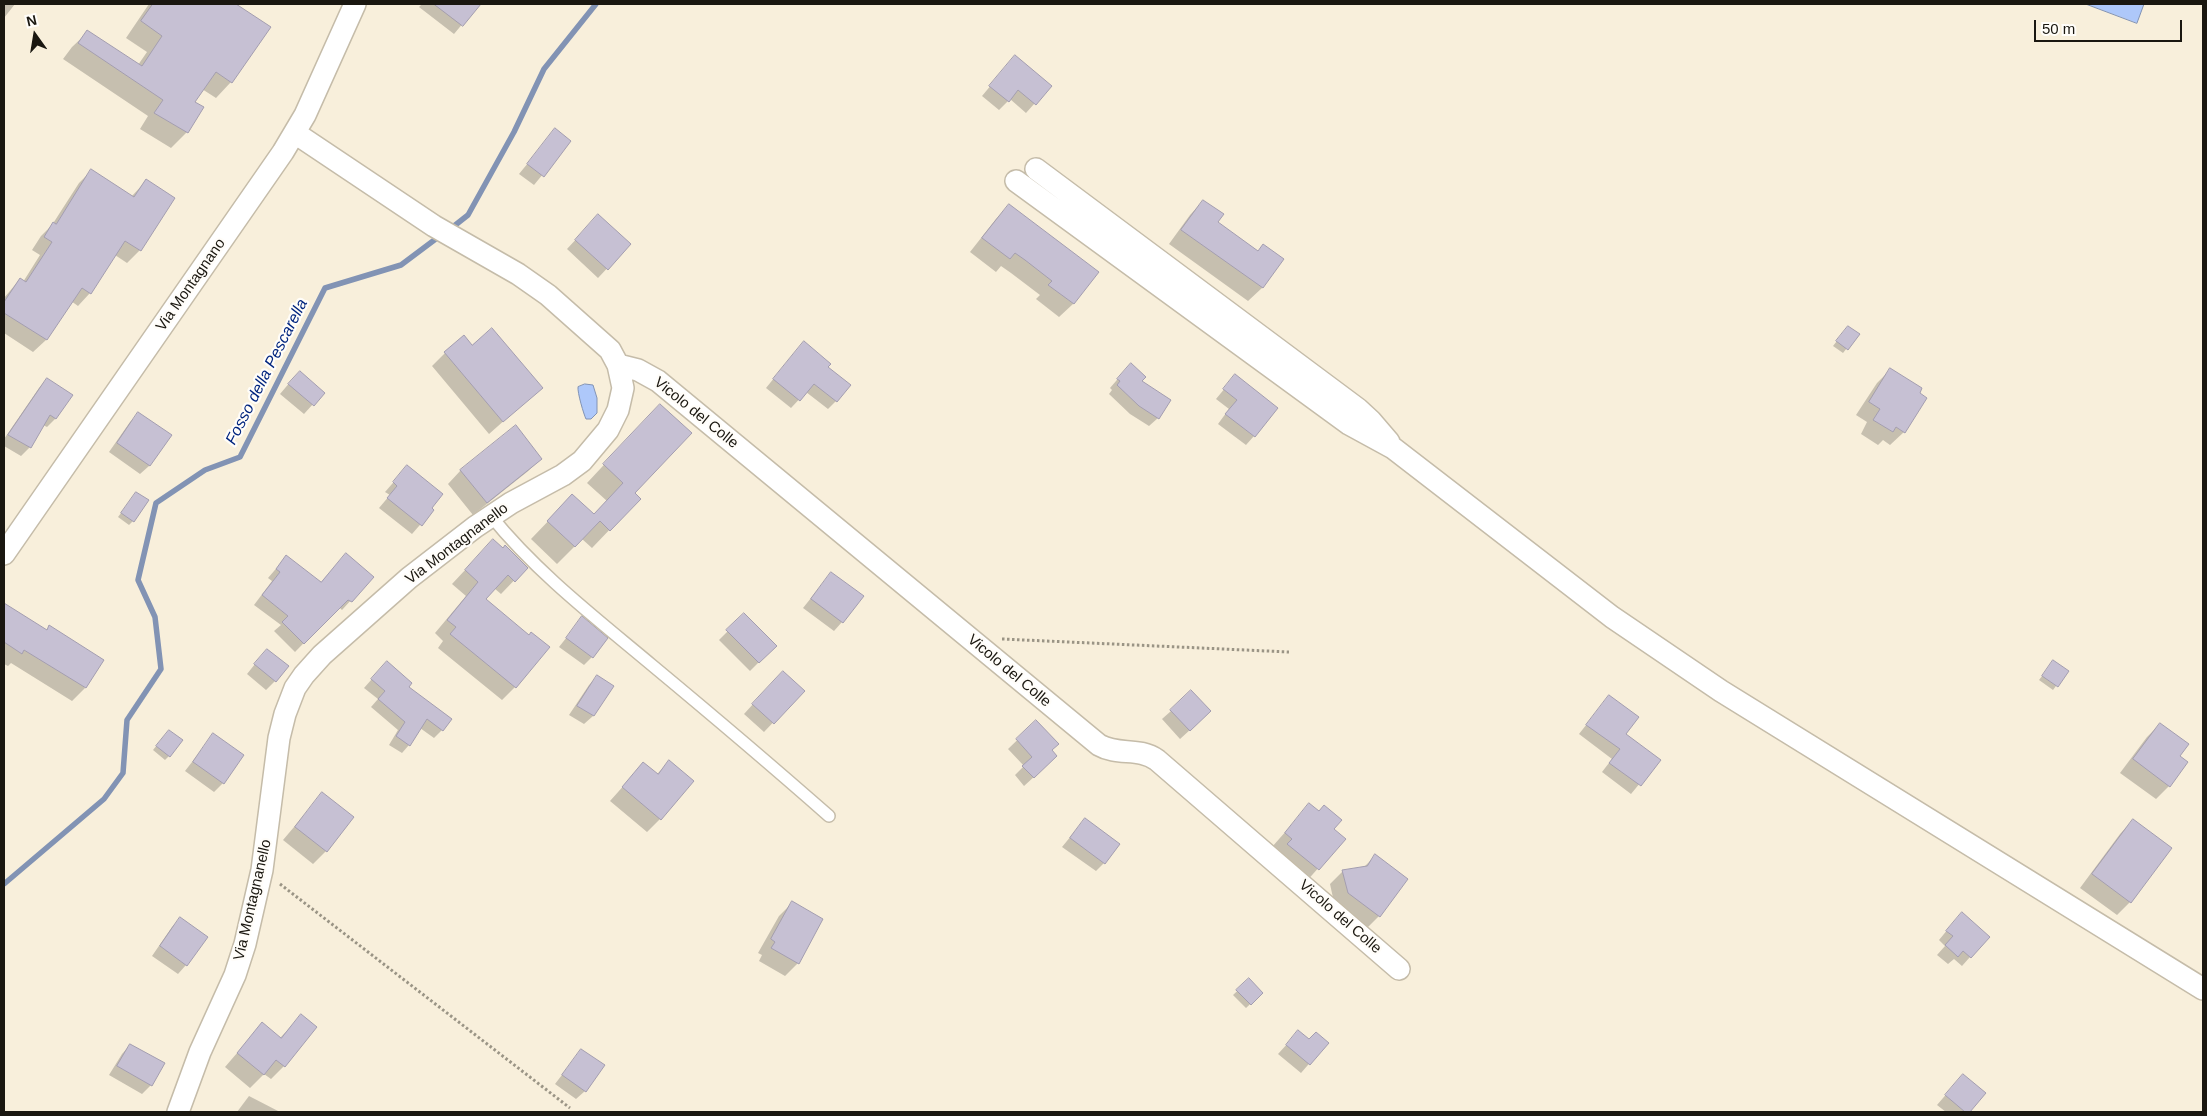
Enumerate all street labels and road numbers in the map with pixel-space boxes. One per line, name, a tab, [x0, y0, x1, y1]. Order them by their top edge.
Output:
street label: Via Montagnano	[152, 235, 230, 335]
street label: Vicolo del Colle	[650, 374, 742, 452]
street label: Via Montagnanello	[402, 500, 512, 588]
street label: Vicolo del Colle	[964, 631, 1054, 711]
street label: Via Montagnanello	[230, 838, 276, 962]
street label: Vicolo del Colle	[1295, 876, 1385, 958]

